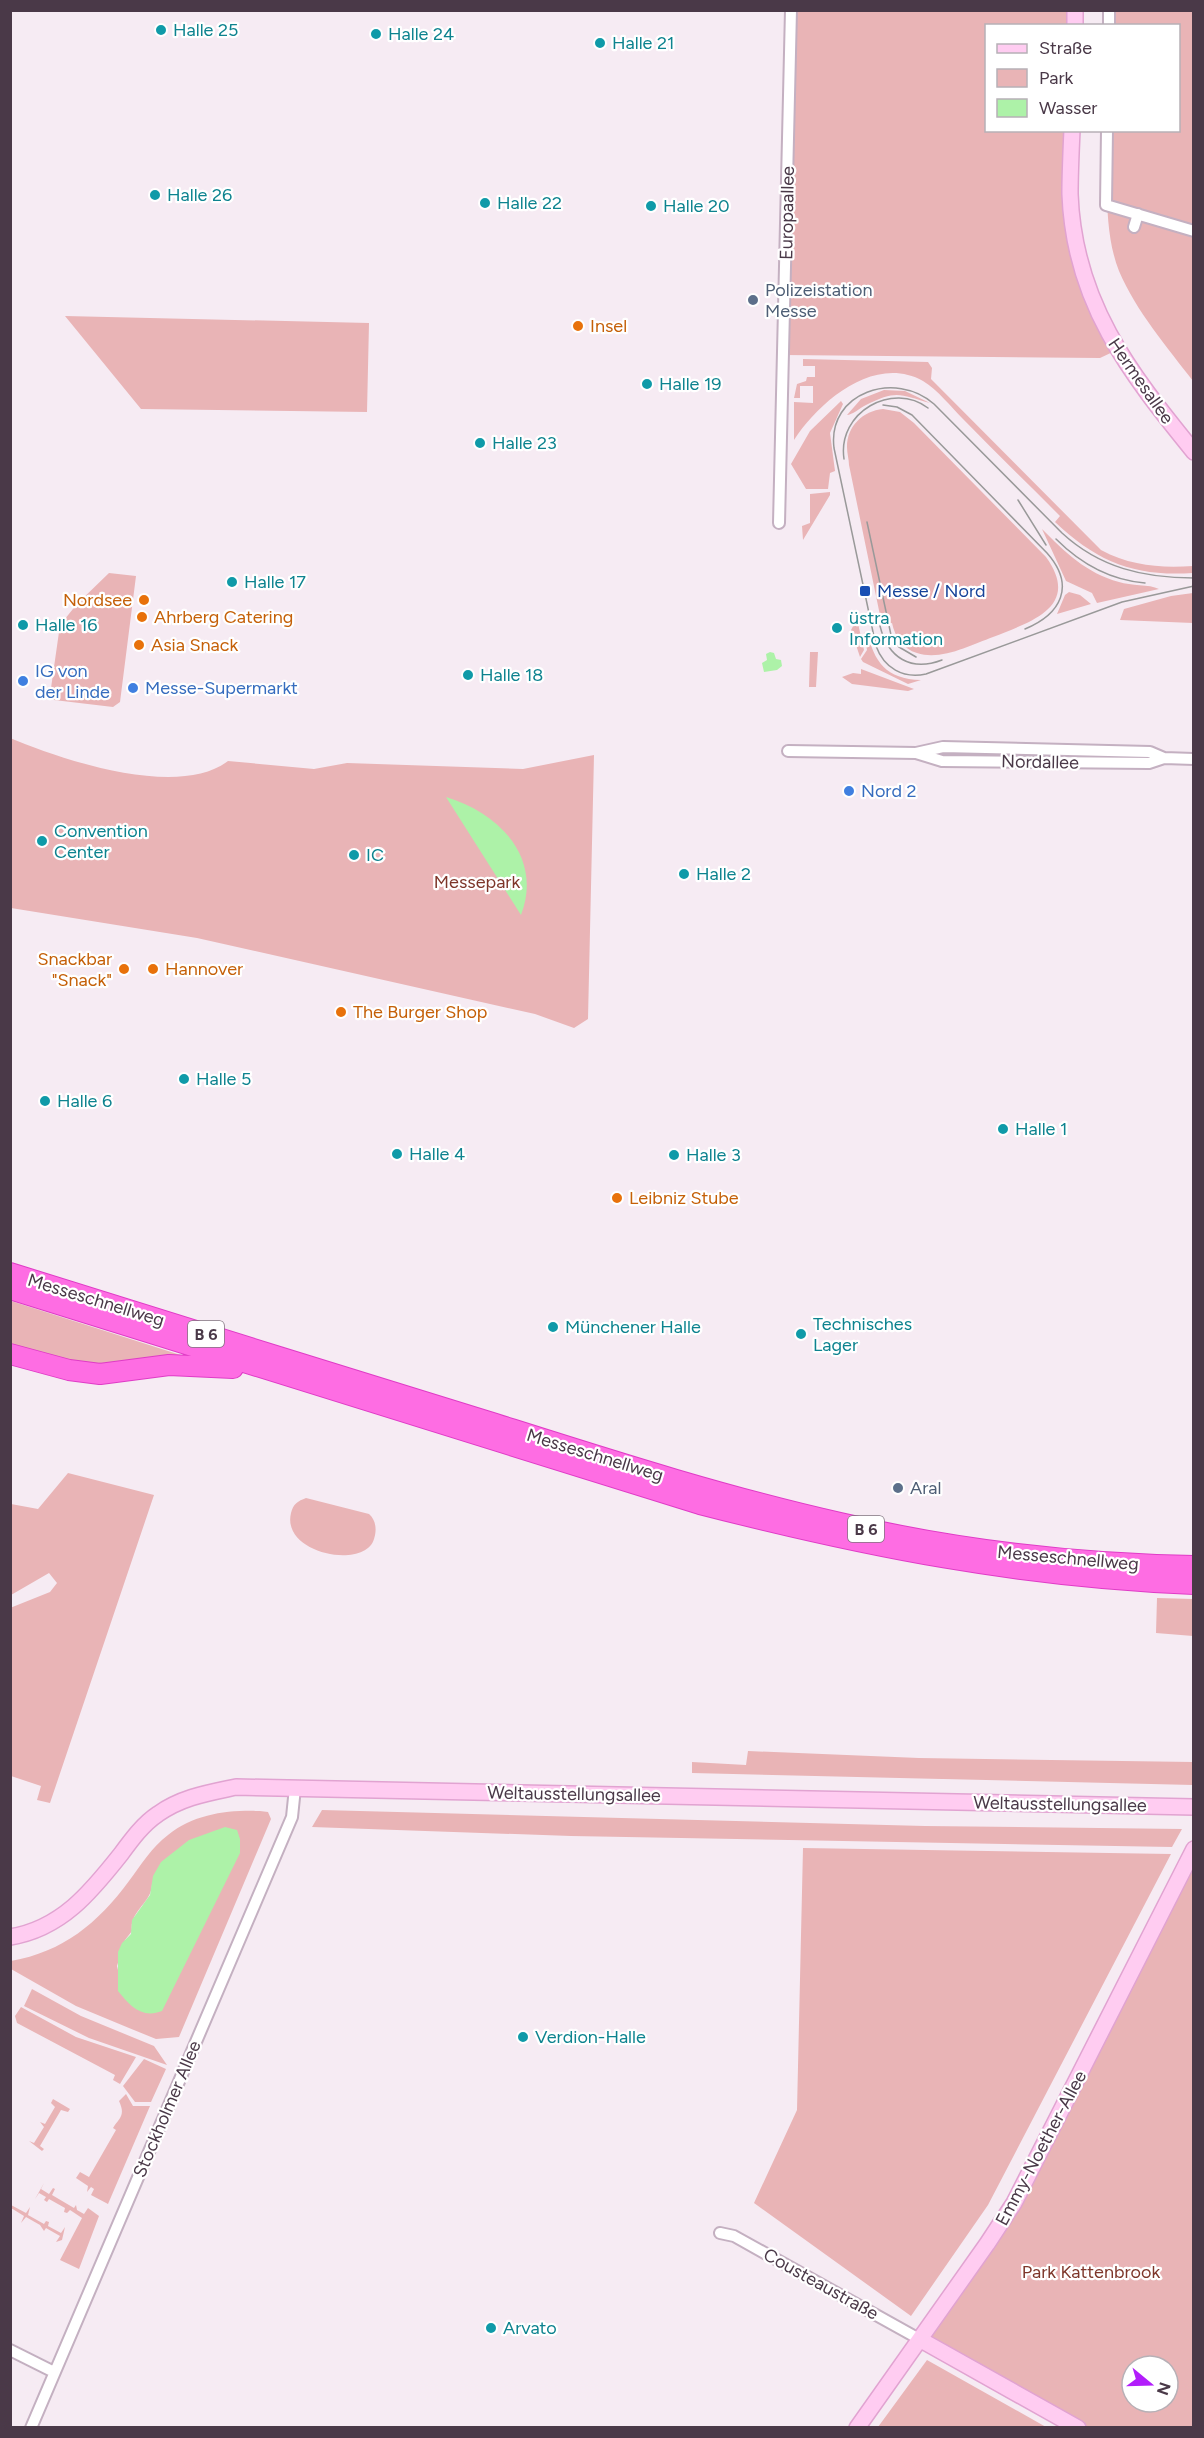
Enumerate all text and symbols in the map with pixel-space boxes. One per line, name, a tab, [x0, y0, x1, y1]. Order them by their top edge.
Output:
place label: Halle 25	[173, 19, 238, 41]
marker: Halle 25	[154, 23, 168, 37]
place label: Halle 24	[388, 23, 454, 45]
legend	[985, 24, 1180, 132]
marker: Halle 24	[369, 27, 383, 41]
place label: Halle 21	[612, 32, 674, 54]
marker: Halle 21	[593, 36, 607, 50]
text: Straße	[1039, 37, 1092, 59]
text: Park	[1039, 67, 1074, 89]
text: Wasser	[1039, 97, 1097, 119]
street label: Europaallee	[775, 166, 799, 260]
place label: Halle 26	[167, 184, 232, 206]
marker: Halle 26	[148, 188, 162, 202]
place label: Halle 22	[497, 192, 562, 214]
place label: Halle 20	[663, 195, 730, 217]
marker: Halle 22	[478, 196, 492, 210]
marker: Halle 20	[644, 199, 658, 213]
place label: Polizeistation Messe	[765, 279, 872, 322]
marker: Polizeistation Messe	[746, 293, 760, 307]
place label: Insel	[590, 315, 627, 337]
marker: Insel	[571, 319, 585, 333]
street label: Hermesallee	[1103, 334, 1179, 428]
place label: Halle 19	[659, 373, 722, 395]
marker: Halle 19	[640, 377, 654, 391]
place label: Halle 23	[492, 432, 557, 454]
marker: Halle 23	[473, 436, 487, 450]
place label: Halle 17	[244, 571, 306, 593]
marker: Halle 17	[225, 575, 239, 589]
place label: Messe / Nord	[877, 580, 986, 602]
marker: Messe / Nord	[858, 584, 872, 598]
place label: Nordsee	[63, 589, 132, 611]
marker: Nordsee	[137, 593, 151, 607]
place label: Ahrberg Catering	[154, 606, 293, 628]
place label: üstra Information	[849, 607, 943, 650]
marker: Ahrberg Catering	[135, 610, 149, 624]
place label: Halle 16	[35, 614, 98, 636]
marker: Halle 16	[16, 618, 30, 632]
marker: üstra Information	[830, 621, 844, 635]
place label: Asia Snack	[151, 634, 238, 656]
marker: Asia Snack	[132, 638, 146, 652]
place label: IG von der Linde	[35, 660, 110, 703]
place label: Halle 18	[480, 664, 543, 686]
marker: Halle 18	[461, 668, 475, 682]
marker: IG von der Linde	[16, 674, 30, 688]
place label: Messe-Supermarkt	[145, 677, 298, 699]
marker: Messe-Supermarkt	[126, 681, 140, 695]
street label: Nordallee	[1001, 750, 1079, 774]
place label: Nord 2	[861, 780, 917, 802]
marker: Nord 2	[842, 784, 856, 798]
place label: Convention Center	[54, 820, 148, 863]
marker: Convention Center	[35, 834, 49, 848]
place label: IC	[366, 844, 384, 866]
marker: IC	[347, 848, 361, 862]
place label: Halle 2	[696, 863, 751, 885]
marker: Halle 2	[677, 867, 691, 881]
park label: Messepark	[434, 871, 520, 893]
place label: Snackbar "Snack"	[37, 948, 112, 991]
place label: Hannover	[165, 958, 243, 980]
marker: Snackbar "Snack"	[117, 962, 131, 976]
marker: Hannover	[146, 962, 160, 976]
place label: The Burger Shop	[353, 1001, 487, 1023]
marker: The Burger Shop	[334, 1005, 348, 1019]
place label: Halle 5	[196, 1068, 251, 1090]
marker: Halle 5	[177, 1072, 191, 1086]
place label: Halle 6	[57, 1090, 112, 1112]
marker: Halle 6	[38, 1094, 52, 1108]
place label: Halle 1	[1015, 1118, 1067, 1140]
marker: Halle 1	[996, 1122, 1010, 1136]
place label: Halle 4	[409, 1143, 465, 1165]
place label: Halle 3	[686, 1144, 741, 1166]
marker: Halle 4	[390, 1147, 404, 1161]
marker: Halle 3	[667, 1148, 681, 1162]
place label: Leibniz Stube	[629, 1187, 739, 1209]
marker: Leibniz Stube	[610, 1191, 624, 1205]
street label: Messeschnellweg	[25, 1269, 167, 1331]
place label: Technisches Lager	[813, 1313, 912, 1356]
place label: Münchener Halle	[565, 1316, 701, 1338]
marker: Münchener Halle	[546, 1320, 560, 1334]
road number: B 6	[188, 1321, 224, 1347]
marker: Technisches Lager	[794, 1327, 808, 1341]
street label: Messeschnellweg	[524, 1424, 666, 1486]
place label: Aral	[910, 1477, 941, 1499]
marker: Aral	[891, 1481, 905, 1495]
road number: B 6	[848, 1516, 884, 1542]
street label: Messeschnellweg	[996, 1541, 1140, 1575]
street label: Weltausstellungsallee	[487, 1781, 661, 1807]
street label: Weltausstellungsallee	[973, 1791, 1147, 1817]
place label: Verdion-Halle	[535, 2026, 646, 2048]
marker: Verdion-Halle	[516, 2030, 530, 2044]
street label: Stockholmer Allee	[128, 2037, 206, 2181]
street label: Emmy-Noether-Allee	[991, 2067, 1091, 2229]
street label: Cousteaustraße	[760, 2243, 882, 2325]
park label: Park Kattenbrook	[1022, 2261, 1160, 2283]
place label: Arvato	[503, 2317, 557, 2339]
marker: Arvato	[484, 2321, 498, 2335]
north arrow	[1120, 2354, 1180, 2414]
text: N	[1153, 2380, 1175, 2398]

